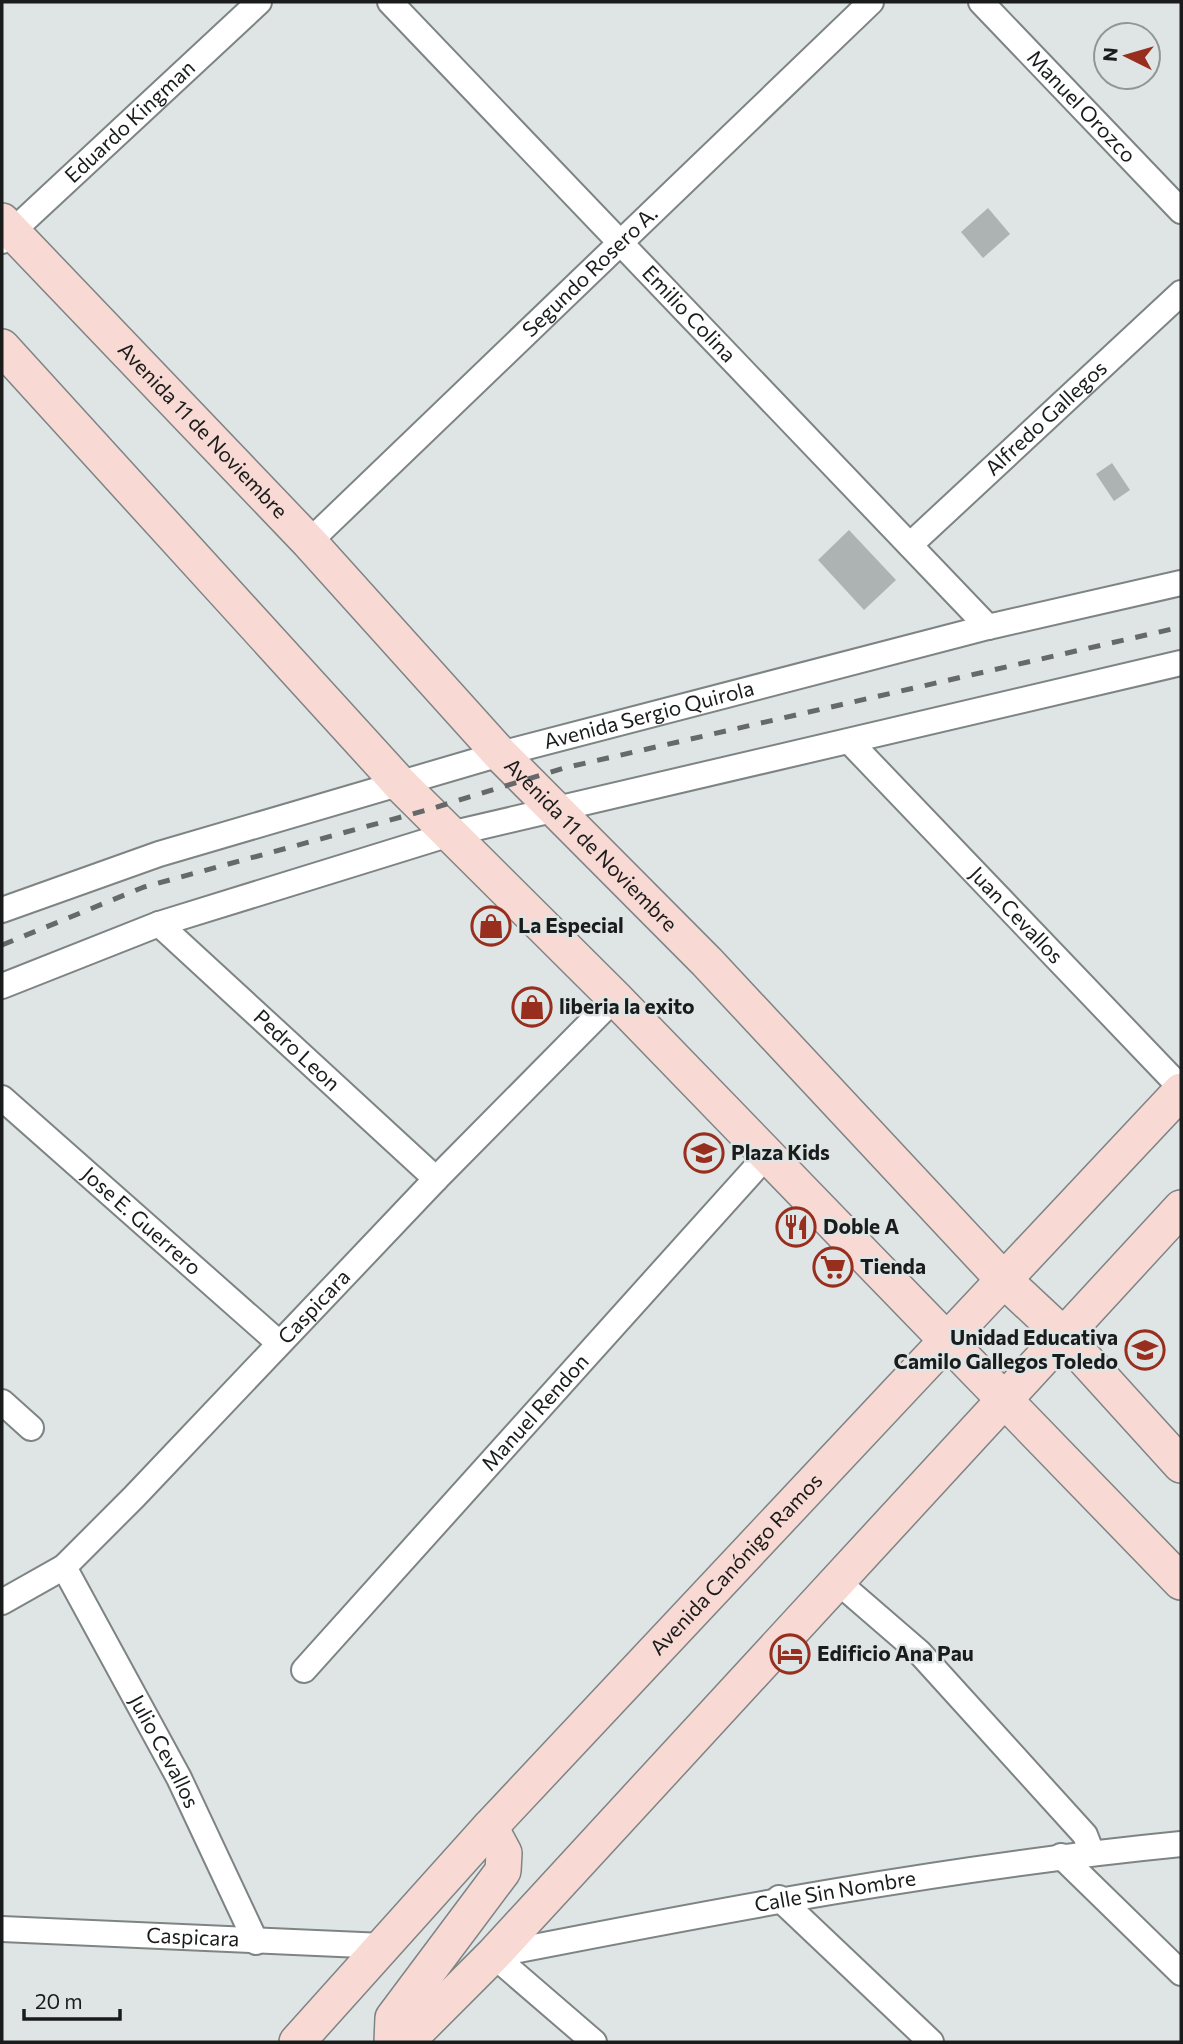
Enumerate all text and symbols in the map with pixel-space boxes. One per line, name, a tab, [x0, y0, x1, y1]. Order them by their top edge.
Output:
north arrow	[1092, 21, 1162, 91]
street label: Manuel Orozco	[1023, 44, 1142, 167]
text: N	[1097, 46, 1122, 63]
street label: Eduardo Kingman	[59, 54, 199, 187]
street label: Segundo Rosero A.	[516, 200, 662, 341]
street label: Emilio Colina	[638, 260, 742, 367]
street label: Avenida 11 de Noviembre	[114, 336, 293, 523]
street label: Alfredo Gallegos	[979, 355, 1111, 480]
street label: Avenida Sergio Quirola	[541, 674, 756, 753]
street label: Avenida 11 de Noviembre	[500, 752, 683, 936]
street label: Juan Cevallos	[965, 861, 1069, 968]
shop icon: La Especial	[470, 905, 512, 947]
place label: La Especial	[518, 912, 624, 937]
shop icon: liberia la exito	[511, 986, 553, 1028]
place label: liberia la exito	[559, 993, 695, 1018]
street label: Pedro Leon	[249, 1004, 346, 1095]
school or university icon: Plaza Kids	[683, 1132, 725, 1174]
place label: Plaza Kids	[731, 1139, 830, 1164]
street label: Jose E. Guerrero	[78, 1161, 207, 1279]
restaurant icon: Doble A	[775, 1206, 817, 1248]
place label: Doble A	[823, 1213, 899, 1238]
supermarket icon: Tienda	[812, 1246, 854, 1288]
place label: Tienda	[860, 1253, 926, 1278]
street label: Caspicara	[272, 1264, 354, 1349]
place label: Unidad Educativa Camilo Gallegos Toledo	[894, 1324, 1118, 1373]
school or university icon: Unidad Educativa Camilo Gallegos Toledo	[1124, 1329, 1166, 1371]
street label: Manuel Rendon	[475, 1348, 593, 1475]
street label: Avenida Canónigo Ramos	[644, 1467, 827, 1660]
hotel icon: Edificio Ana Pau	[769, 1633, 811, 1675]
place label: Edificio Ana Pau	[817, 1640, 974, 1665]
street label: Julio Cevallos	[125, 1690, 205, 1812]
street label: Calle Sin Nombre	[752, 1864, 917, 1916]
street label: Caspicara	[146, 1921, 240, 1951]
scale bar	[24, 1978, 121, 2022]
text: 20 m	[35, 1988, 83, 2013]

